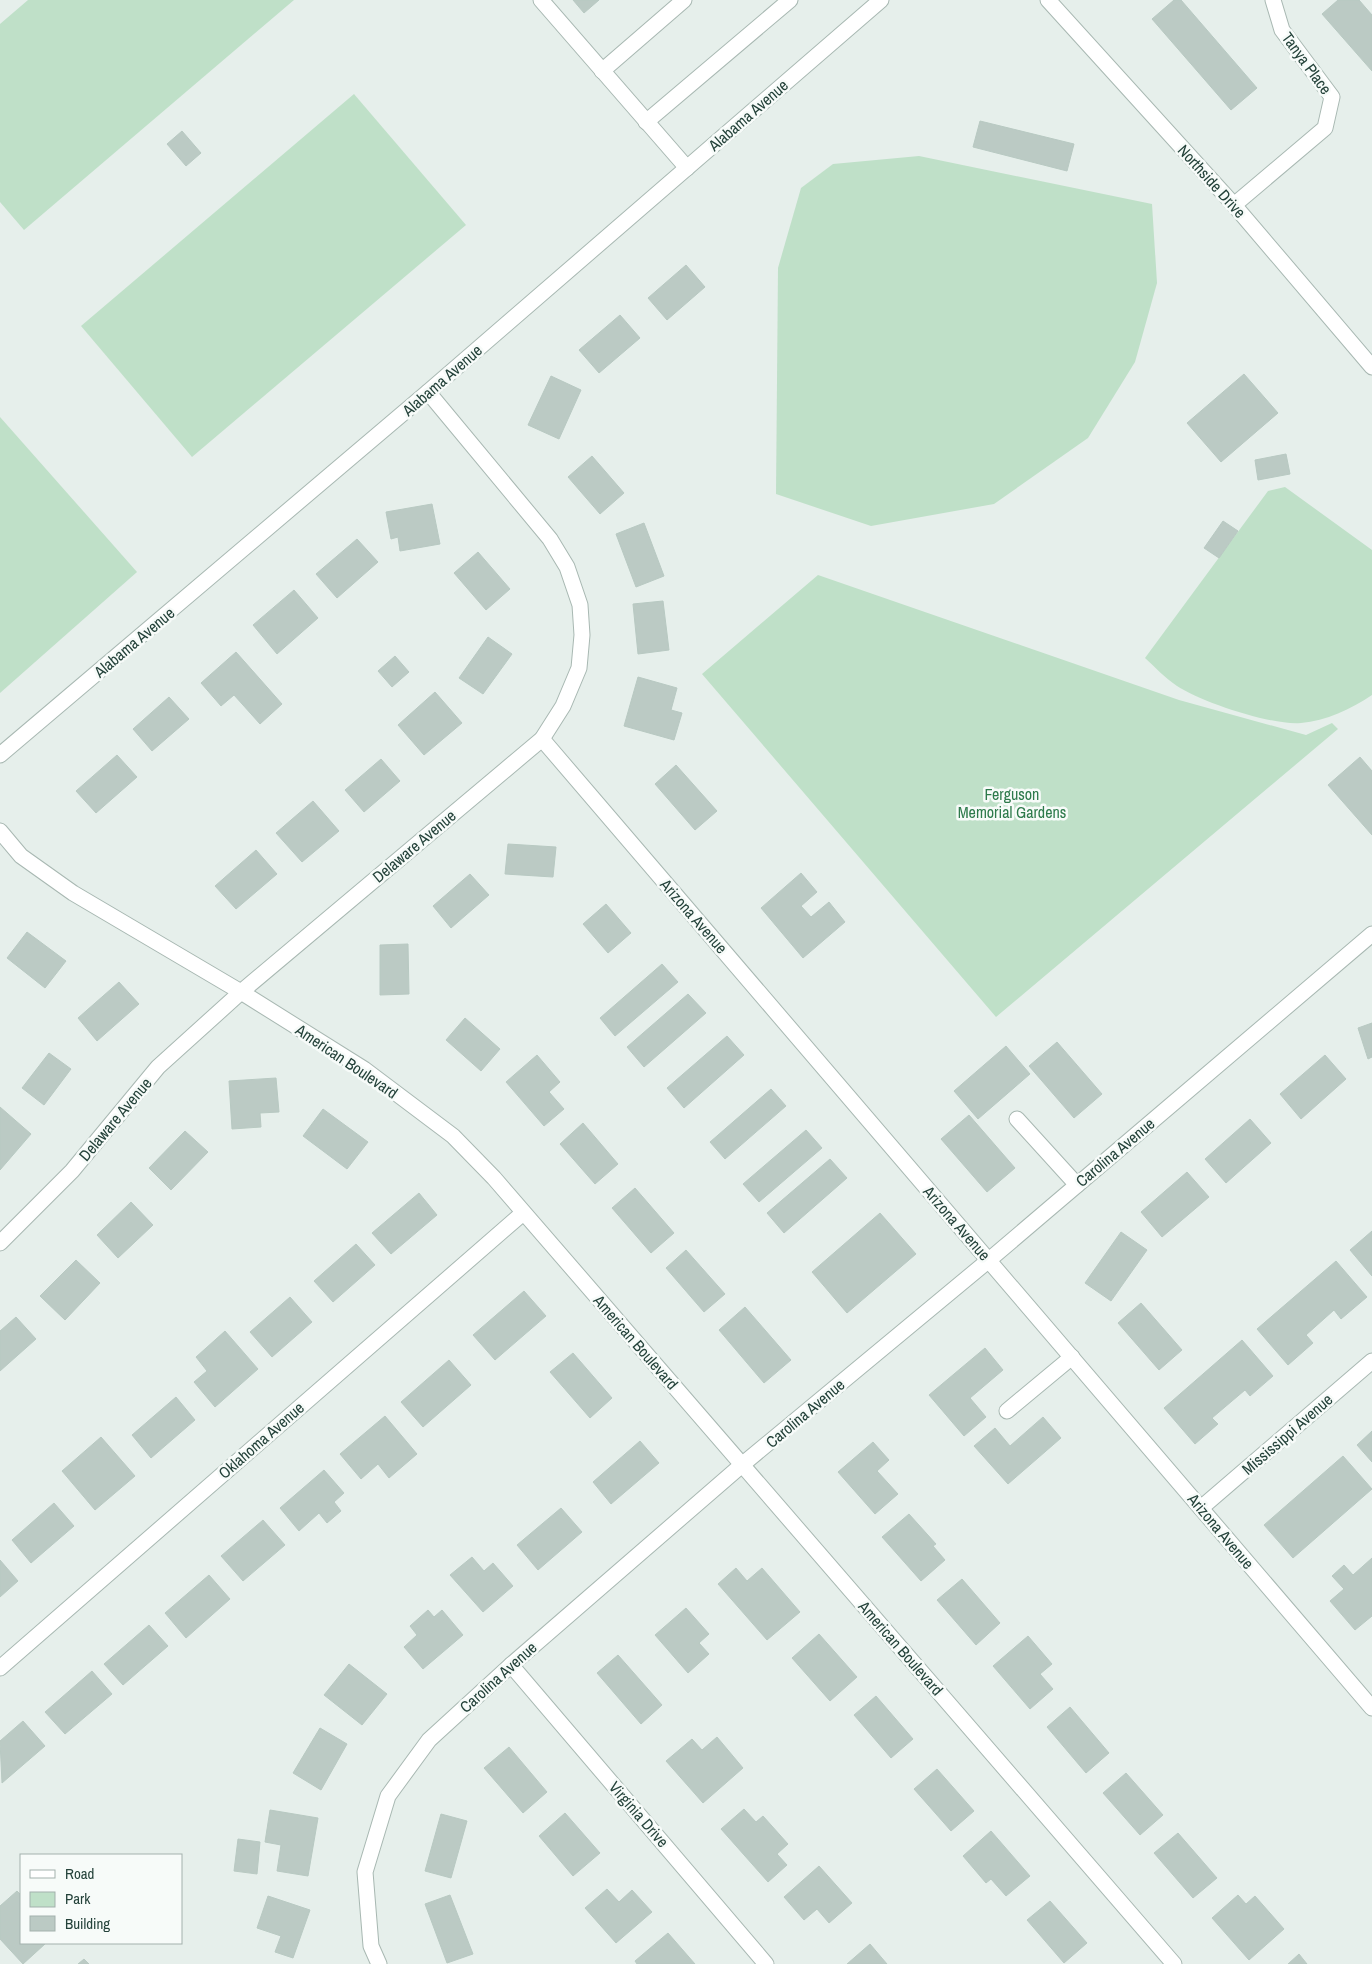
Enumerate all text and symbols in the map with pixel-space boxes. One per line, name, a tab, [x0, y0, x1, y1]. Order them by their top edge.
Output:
street label: Tanya Place	[1277, 28, 1337, 98]
street label: Alabama Avenue	[703, 74, 793, 156]
street label: Northside Drive	[1173, 140, 1251, 222]
street label: Alabama Avenue	[397, 339, 487, 421]
street label: Alabama Avenue	[88, 602, 179, 683]
park label: Ferguson Memorial Gardens	[958, 783, 1066, 823]
street label: Delaware Avenue	[368, 805, 460, 887]
street label: Arizona Avenue	[655, 873, 733, 958]
street label: American Boulevard	[291, 1018, 402, 1103]
street label: Delaware Avenue	[74, 1073, 156, 1165]
street label: Carolina Avenue	[1071, 1112, 1159, 1192]
street label: Arizona Avenue	[918, 1180, 996, 1265]
street label: American Boulevard	[588, 1289, 683, 1394]
street label: Carolina Avenue	[761, 1373, 849, 1453]
street label: Mississippi Avenue	[1237, 1388, 1337, 1480]
street label: Oklahoma Avenue	[213, 1397, 309, 1483]
street label: Arizona Avenue	[1182, 1488, 1259, 1573]
street label: American Boulevard	[853, 1595, 948, 1700]
street label: Carolina Avenue	[455, 1636, 541, 1718]
street label: Virginia Drive	[604, 1776, 674, 1852]
legend	[20, 1854, 182, 1944]
text: Road	[65, 1863, 94, 1884]
text: Park	[65, 1888, 91, 1909]
text: Building	[65, 1913, 110, 1934]

